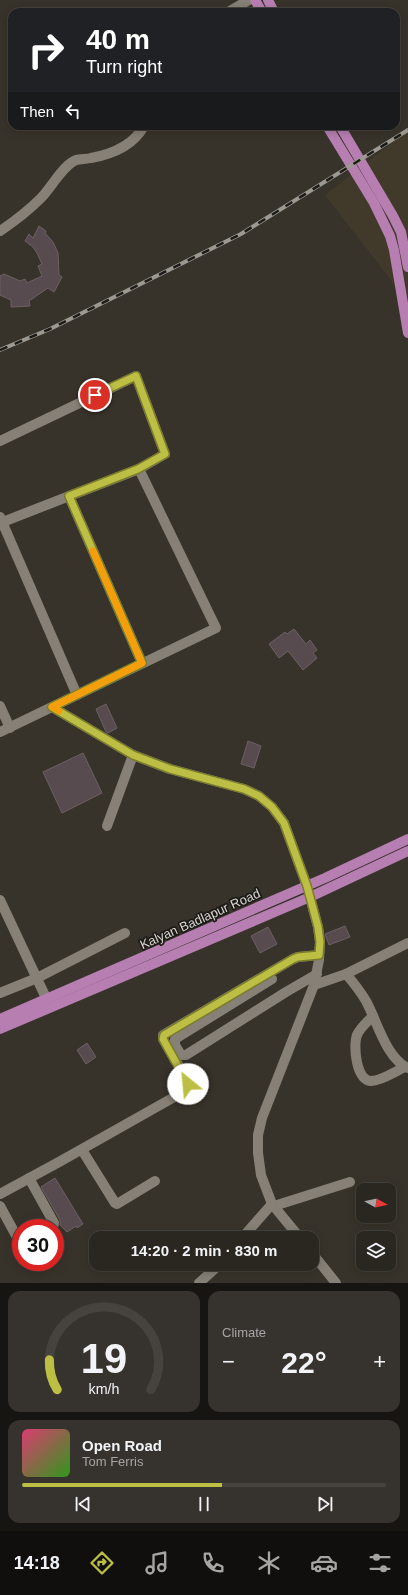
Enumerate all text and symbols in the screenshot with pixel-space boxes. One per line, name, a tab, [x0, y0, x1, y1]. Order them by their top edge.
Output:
icon: right	[20, 24, 72, 76]
text: 40 m	[86, 24, 150, 55]
text: Turn right	[86, 57, 162, 77]
icon: left	[62, 100, 84, 122]
text: Then	[20, 103, 54, 120]
pin	[78, 378, 112, 412]
icon: arrive	[84, 384, 106, 406]
street label: Kalyan Badlapur Road	[138, 886, 262, 952]
position arrow	[167, 1063, 209, 1105]
north arrow	[356, 1183, 396, 1223]
map controls	[356, 1183, 396, 1271]
speed limit sign: 30	[12, 1219, 64, 1271]
button: layers	[356, 1231, 396, 1271]
text: 14:20 · 2 min · 830 m	[131, 1242, 277, 1259]
text: Climate	[222, 1325, 266, 1340]
text: 19	[81, 1334, 127, 1381]
text: 22°	[281, 1346, 327, 1379]
text: −	[222, 1349, 235, 1374]
text: +	[373, 1349, 386, 1374]
text: km/h	[89, 1380, 120, 1396]
text: Open Road	[82, 1437, 162, 1454]
text: Tom Ferris	[82, 1454, 143, 1469]
icon: previous	[72, 1493, 94, 1515]
icon: pause	[193, 1493, 215, 1515]
icon: next	[314, 1493, 336, 1515]
icon: directions	[88, 1549, 116, 1577]
icon: music	[143, 1549, 171, 1577]
icon: phone	[199, 1549, 227, 1577]
icon: climate	[255, 1549, 283, 1577]
icon: car	[310, 1549, 338, 1577]
icon: filters	[366, 1549, 394, 1577]
text: 14:18	[14, 1553, 60, 1573]

